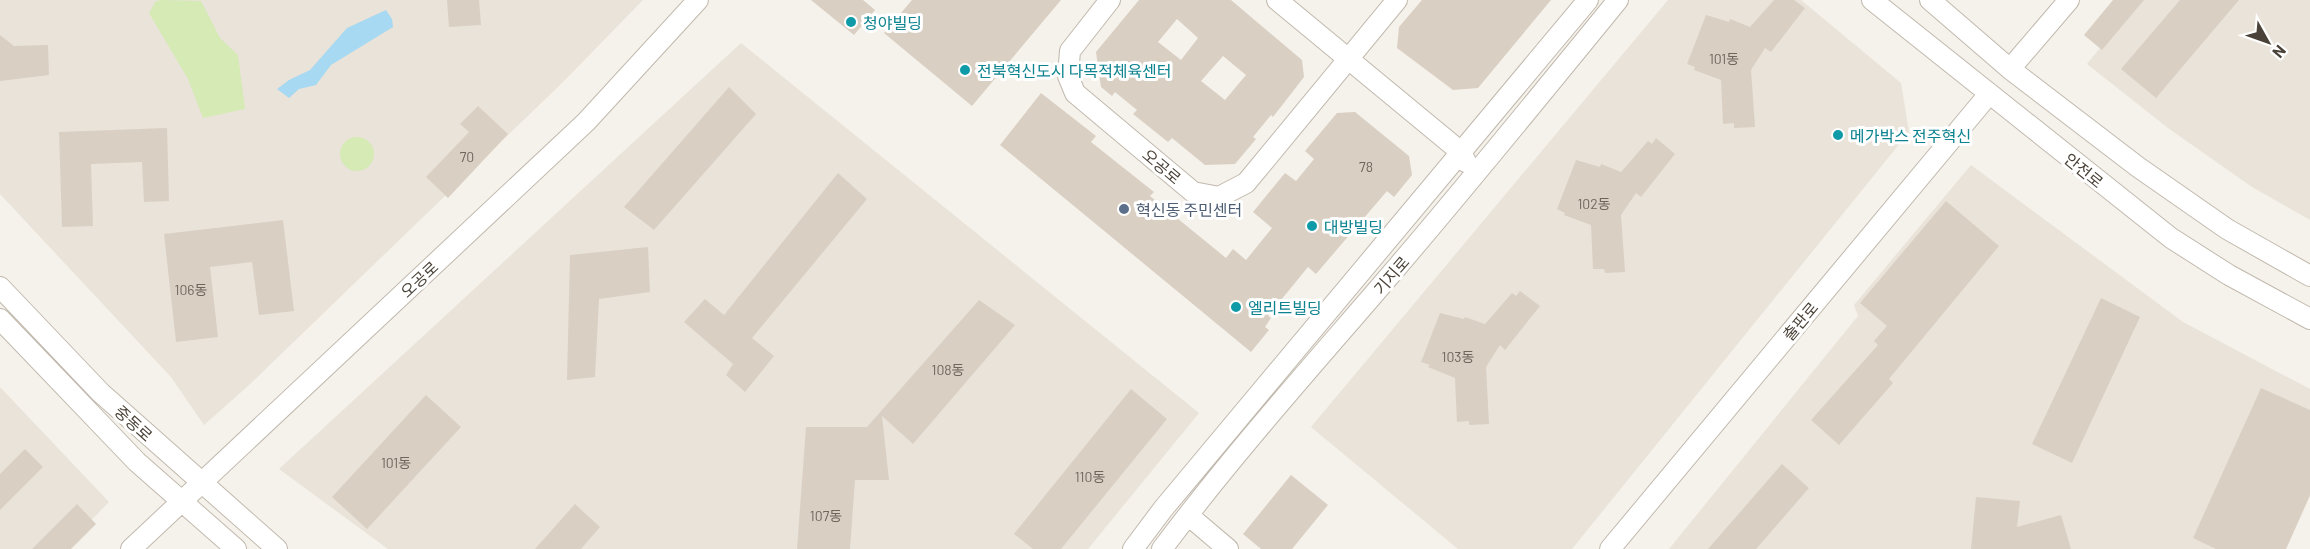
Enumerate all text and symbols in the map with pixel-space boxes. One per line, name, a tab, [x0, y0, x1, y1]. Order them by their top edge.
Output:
north arrow	[2238, 12, 2298, 72]
place label: 청야빌딩	[863, 13, 922, 32]
marker: 청야빌딩	[844, 15, 858, 29]
text: N	[2269, 42, 2291, 62]
house number: 101동	[1709, 50, 1739, 67]
place label: 전북혁신도시 다목적체육센터	[977, 61, 1172, 80]
marker: 전북혁신도시 다목적체육센터	[958, 63, 972, 77]
place label: 메가박스 전주혁신	[1850, 126, 1971, 145]
marker: 메가박스 전주혁신	[1831, 128, 1845, 142]
street label: 오공로	[1139, 145, 1185, 188]
house number: 70	[460, 148, 474, 165]
street label: 안전로	[2061, 149, 2107, 191]
house number: 78	[1359, 158, 1373, 175]
house number: 102동	[1577, 195, 1611, 212]
place label: 혁신동 주민센터	[1136, 200, 1242, 219]
marker: 혁신동 주민센터	[1117, 202, 1131, 216]
place label: 대방빌딩	[1324, 217, 1383, 236]
marker: 대방빌딩	[1305, 219, 1319, 233]
street label: 기지로	[1369, 252, 1413, 298]
street label: 오공로	[396, 257, 442, 301]
house number: 106동	[175, 281, 208, 298]
place label: 엘리트빌딩	[1248, 298, 1322, 317]
street label: 출판로	[1779, 298, 1822, 344]
marker: 엘리트빌딩	[1229, 300, 1243, 314]
house number: 103동	[1442, 348, 1475, 365]
house number: 108동	[932, 361, 965, 378]
street label: 중동로	[111, 401, 157, 445]
house number: 101동	[381, 454, 411, 471]
house number: 110동	[1075, 468, 1105, 485]
house number: 107동	[810, 507, 842, 524]

